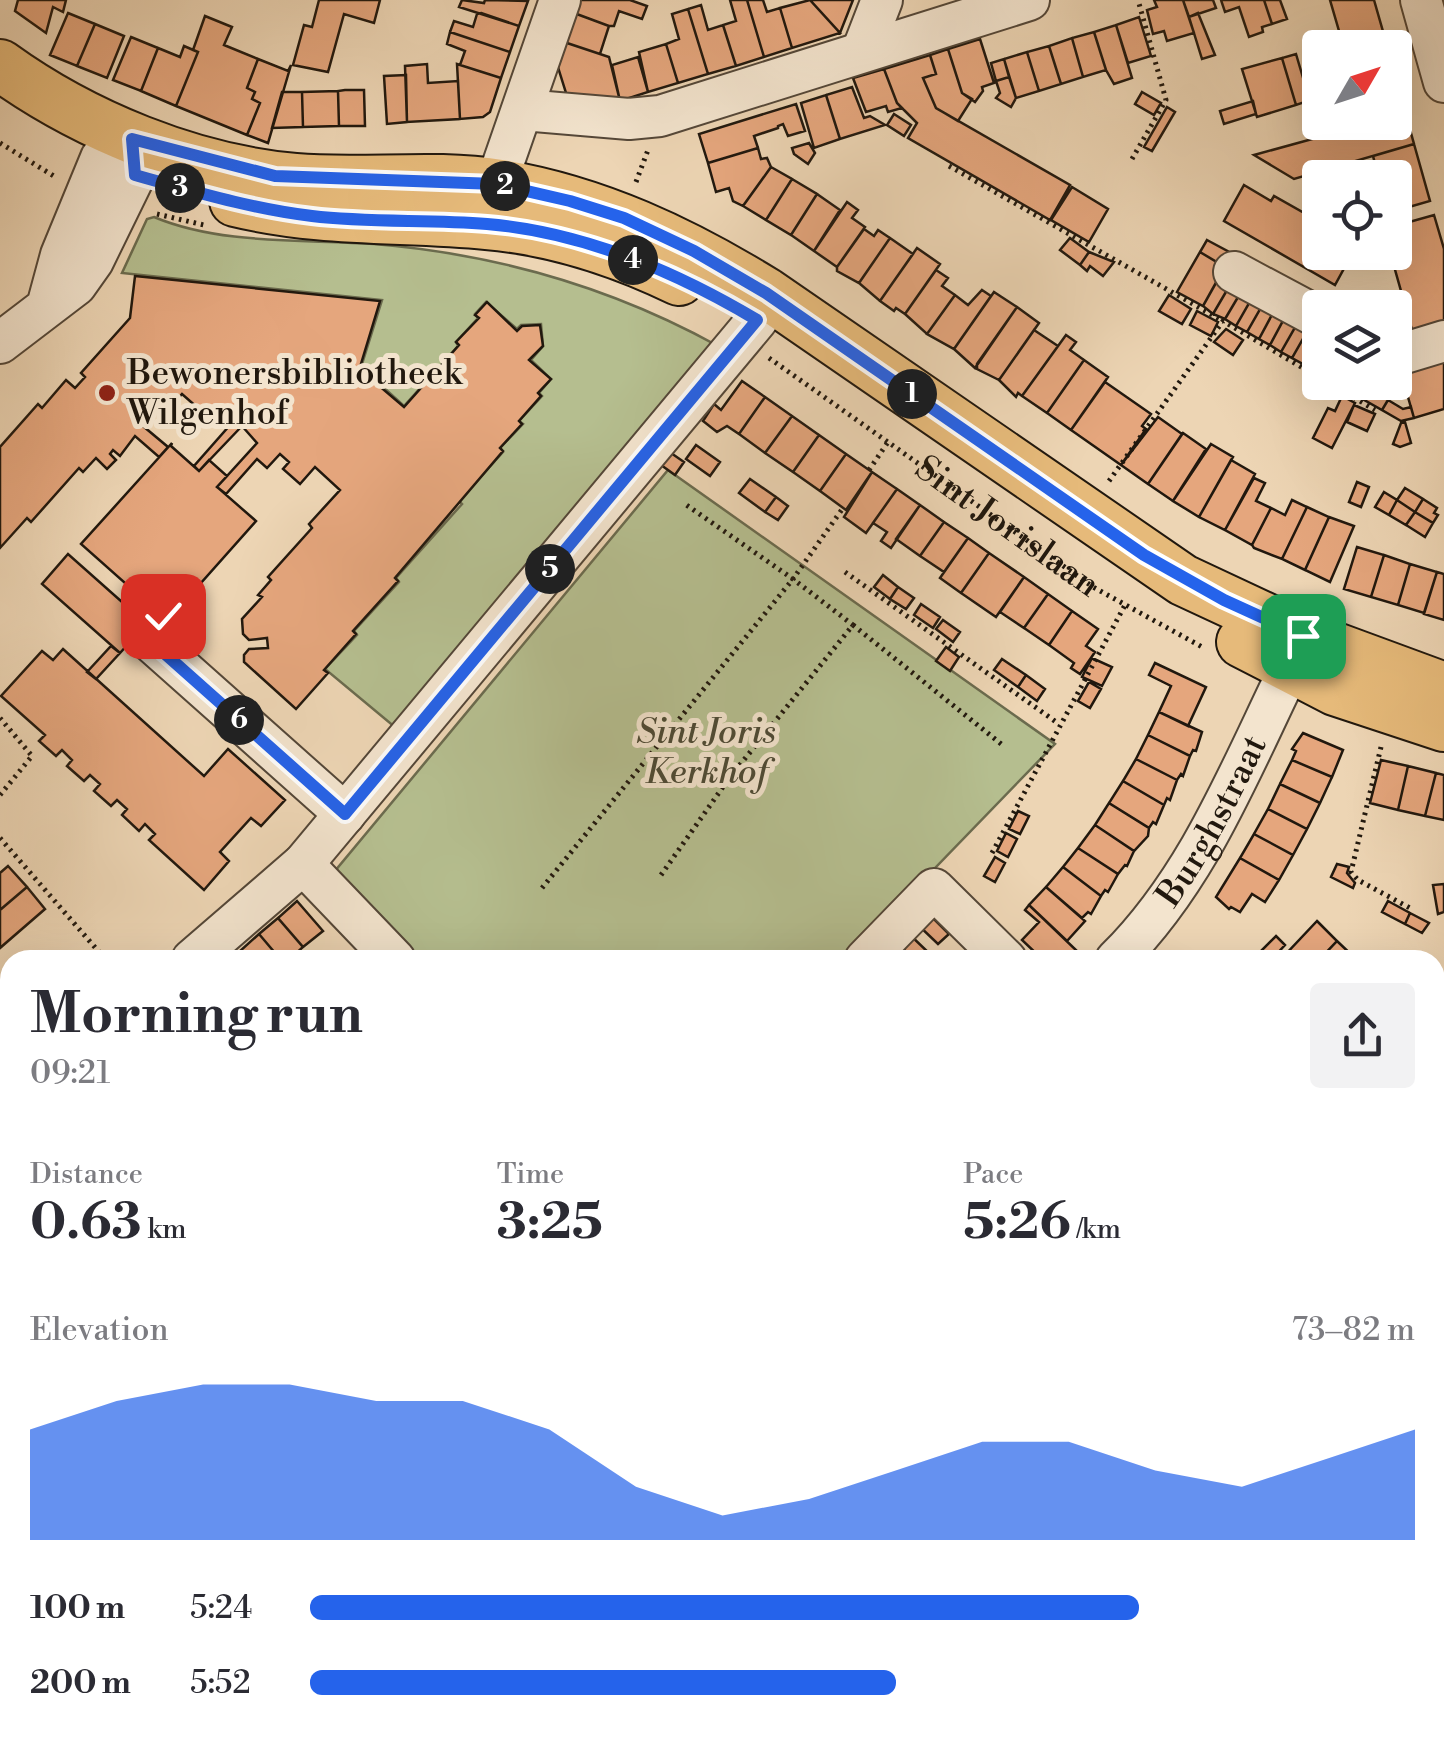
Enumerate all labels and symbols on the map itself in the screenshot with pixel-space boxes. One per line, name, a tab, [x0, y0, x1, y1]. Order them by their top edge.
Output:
north arrow	[1302, 30, 1412, 140]
pin: 2	[480, 161, 530, 211]
pin: 3	[155, 163, 205, 213]
pin: 4	[608, 235, 658, 285]
place label: Bewonersbibliotheek Wilgenhof	[126, 352, 463, 435]
pin: 1	[887, 369, 937, 419]
marker: Bewonersbibliotheek Wilgenhof	[96, 382, 118, 404]
street label: Sint Jorislaan	[907, 447, 1108, 607]
pin: 5	[525, 544, 575, 594]
pin	[121, 574, 206, 659]
pin	[1261, 594, 1346, 679]
pin: 6	[214, 695, 264, 745]
park label: Sint Joris Kerkhof	[636, 711, 776, 794]
street label: Burghstraat	[1147, 728, 1276, 916]

